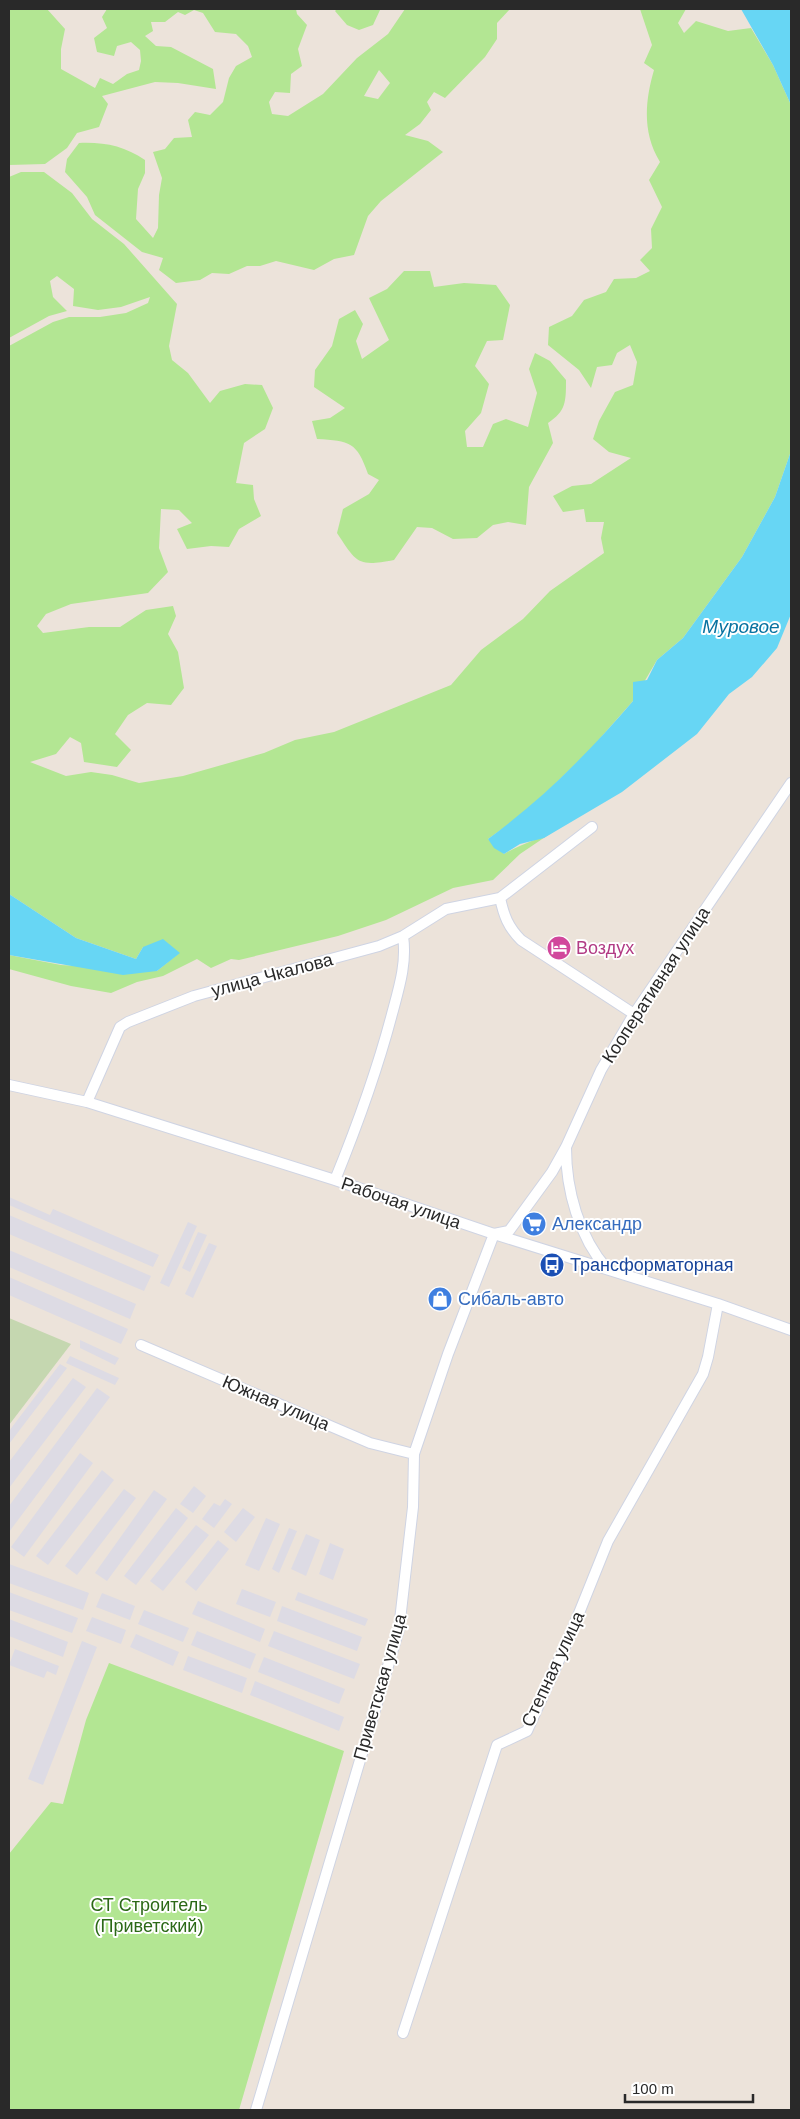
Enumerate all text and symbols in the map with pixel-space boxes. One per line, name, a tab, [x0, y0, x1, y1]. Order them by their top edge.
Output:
water label: Муровое	[702, 616, 780, 637]
street label: Кооперативная улица	[598, 902, 714, 1067]
hotel icon: Воздух	[546, 935, 572, 961]
place label: Воздух	[576, 938, 634, 958]
street label: улица Чкалова	[209, 949, 336, 1001]
street label: Рабочая улица	[339, 1173, 464, 1233]
supermarket icon: Александр	[521, 1211, 547, 1237]
place label: Александр	[552, 1214, 642, 1234]
bus stop icon: Трансформаторная	[539, 1252, 565, 1278]
place label: Трансформаторная	[570, 1255, 734, 1275]
shop icon: Сибаль-авто	[427, 1286, 453, 1312]
place label: Сибаль-авто	[458, 1289, 564, 1309]
street label: Южная улица	[219, 1371, 333, 1435]
street label: Степная улица	[518, 1607, 589, 1730]
street label: Приветская улица	[350, 1611, 411, 1762]
park label: СТ Строитель (Приветский)	[90, 1895, 208, 1936]
scale bar	[625, 2072, 752, 2104]
text: 100 m	[632, 2080, 674, 2097]

